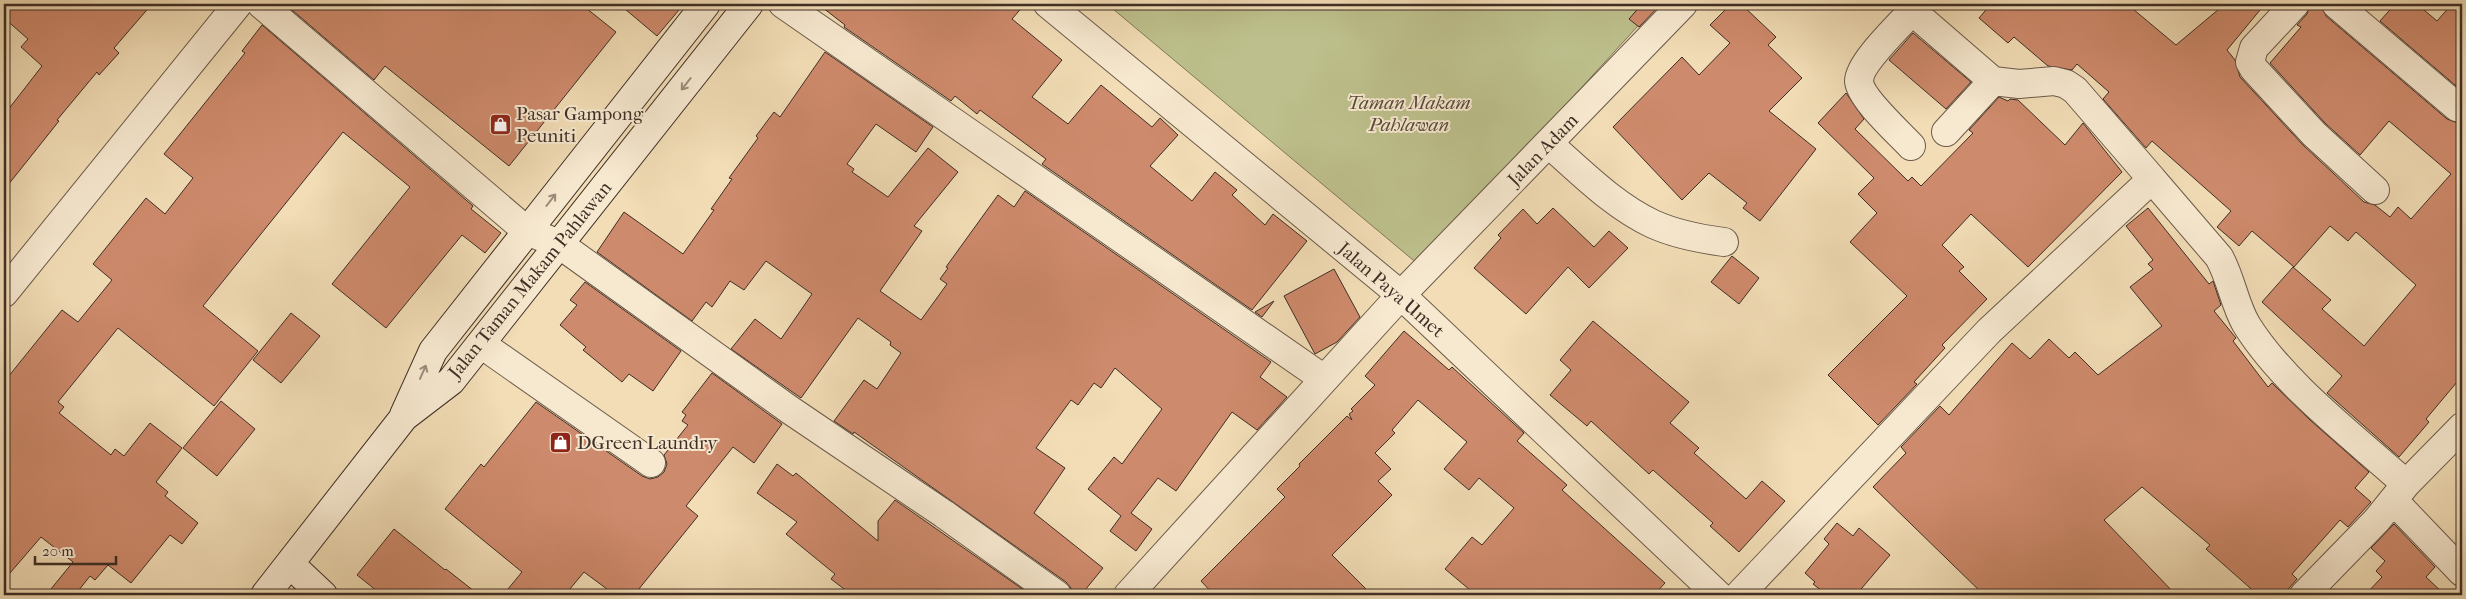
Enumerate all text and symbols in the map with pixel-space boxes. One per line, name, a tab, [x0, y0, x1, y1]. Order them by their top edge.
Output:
one-way arrow	[681, 77, 692, 90]
park label: Taman Makam Pahlawan	[1347, 92, 1471, 136]
place label: Pasar Gampong Peuniti	[516, 103, 644, 147]
street label: Jalan Adam	[1502, 109, 1583, 192]
shop icon: Pasar Gampong Peuniti	[488, 113, 512, 137]
street label: Jalan Taman Makam Pahlawan	[442, 177, 616, 384]
one-way arrow	[546, 194, 557, 207]
street label: Jalan Paya Umet	[1332, 236, 1449, 342]
one-way arrow	[419, 365, 429, 380]
shop icon: DGreen Laundry	[549, 431, 573, 455]
place label: DGreen Laundry	[577, 432, 718, 454]
scale bar	[35, 534, 116, 566]
text: 20 m	[42, 542, 74, 560]

